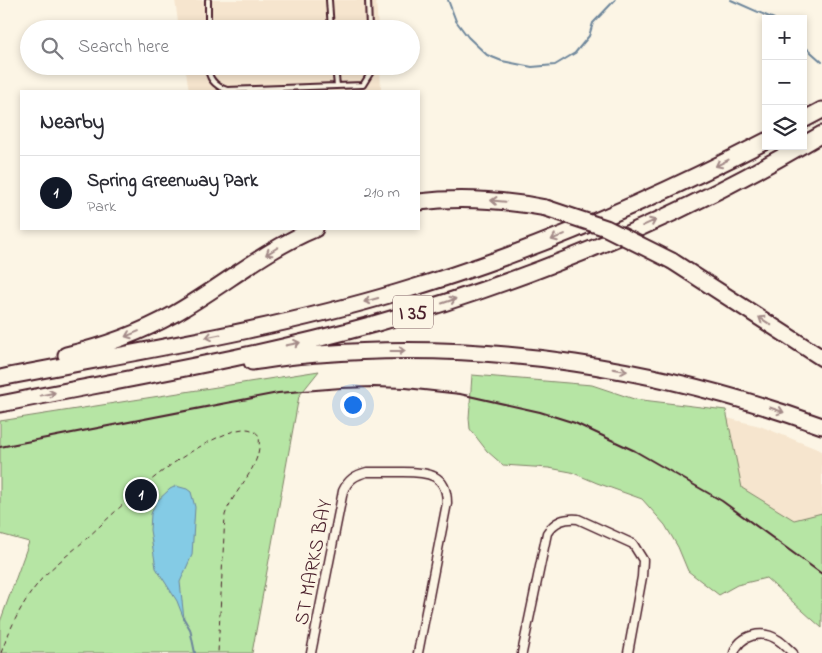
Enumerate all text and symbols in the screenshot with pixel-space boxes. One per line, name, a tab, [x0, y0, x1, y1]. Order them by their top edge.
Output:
map controls	[762, 15, 807, 150]
button: +	[762, 15, 807, 60]
search box	[20, 20, 420, 75]
icon: search	[38, 34, 66, 62]
text: Search here	[78, 34, 169, 61]
button: −	[762, 60, 807, 105]
button: layers	[762, 105, 807, 150]
text: Nearby	[40, 108, 104, 138]
one-way arrow	[715, 158, 730, 168]
text: Spring Greenway Park	[87, 168, 258, 195]
text: 1	[53, 181, 59, 205]
text: 210 m	[364, 181, 400, 205]
text: Park	[87, 195, 116, 219]
one-way arrow	[491, 196, 507, 205]
one-way arrow	[641, 217, 656, 227]
one-way arrow	[551, 233, 566, 242]
one-way arrow	[265, 246, 279, 256]
one-way arrow	[363, 295, 379, 305]
road number: I 35	[393, 296, 433, 328]
one-way arrow	[441, 296, 457, 305]
one-way arrow	[758, 315, 772, 326]
one-way arrow	[125, 330, 140, 339]
one-way arrow	[205, 332, 221, 342]
one-way arrow	[284, 339, 300, 348]
one-way arrow	[390, 346, 406, 356]
one-way arrow	[612, 366, 628, 376]
one-way arrow	[39, 389, 55, 398]
your location	[340, 392, 366, 418]
one-way arrow	[769, 406, 785, 415]
pin: 1	[125, 476, 157, 514]
street label: ST MARKS BAY	[288, 497, 341, 628]

